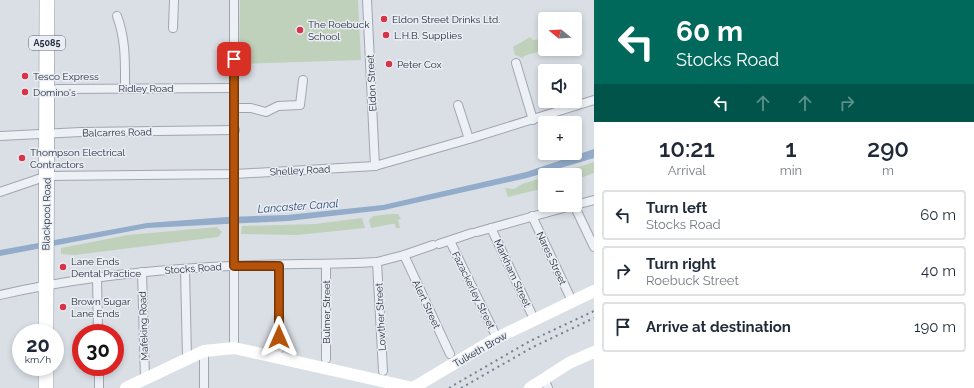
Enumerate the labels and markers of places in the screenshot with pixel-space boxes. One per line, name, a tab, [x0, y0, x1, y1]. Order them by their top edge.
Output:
marker: Eldon Street Drinks Ltd.	[379, 14, 389, 24]
place label: Eldon Street Drinks Ltd.	[392, 14, 500, 25]
place label: The Roebuck School	[308, 19, 370, 42]
marker: The Roebuck School	[295, 25, 305, 35]
marker: L.H.B. Supplies	[381, 30, 391, 40]
place label: L.H.B. Supplies	[394, 30, 462, 41]
pin	[217, 42, 251, 76]
marker: Peter Cox	[384, 59, 394, 69]
place label: Peter Cox	[397, 59, 442, 70]
marker: Tesco Express	[20, 71, 30, 81]
place label: Tesco Express	[33, 71, 99, 82]
marker: Domino's	[20, 87, 30, 97]
place label: Domino's	[33, 87, 76, 98]
place label: Thompson Electrical Contractors	[30, 147, 126, 170]
marker: Thompson Electrical Contractors	[17, 153, 27, 163]
place label: Lane Ends Dental Practice	[71, 256, 141, 279]
marker: Lane Ends Dental Practice	[58, 262, 68, 272]
place label: Brown Sugar Lane Ends	[71, 296, 131, 319]
marker: Brown Sugar Lane Ends	[58, 302, 68, 312]

